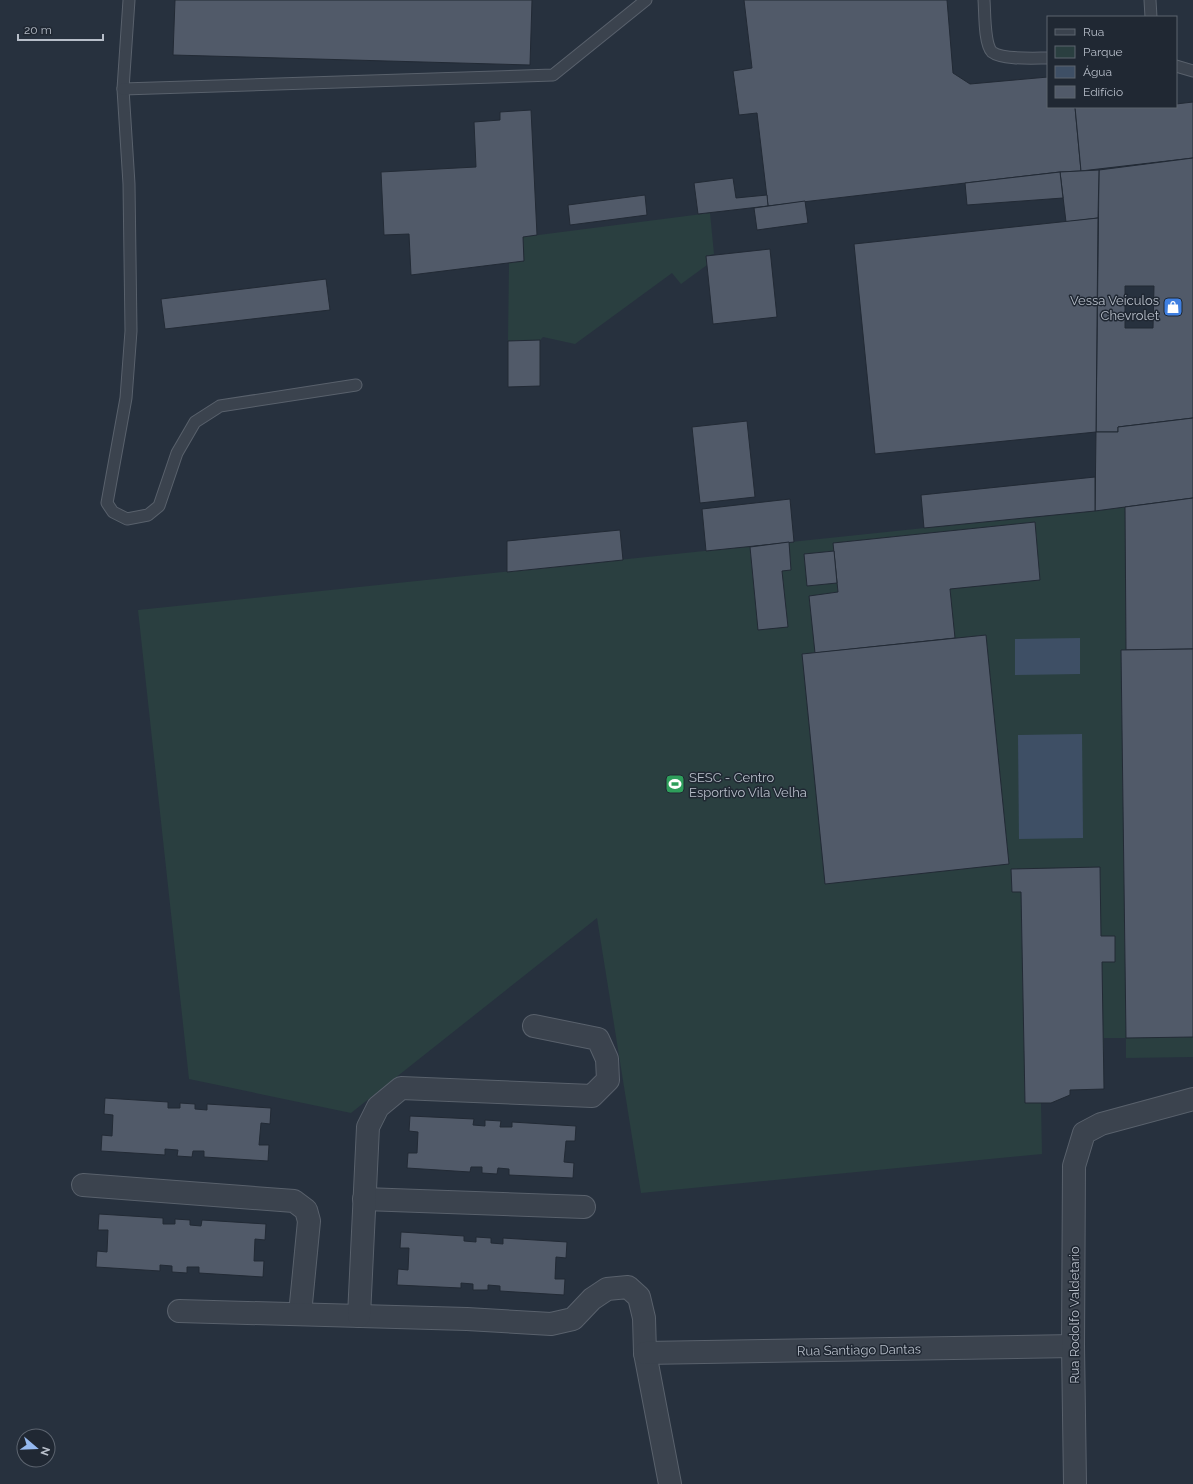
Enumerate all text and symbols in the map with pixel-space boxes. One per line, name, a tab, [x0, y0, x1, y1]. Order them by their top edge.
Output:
scale bar	[18, 16, 103, 42]
legend	[1047, 16, 1177, 108]
text: 20 m	[24, 23, 52, 37]
text: Rua	[1083, 25, 1104, 39]
text: Parque	[1083, 45, 1123, 59]
text: Água	[1083, 65, 1112, 79]
text: Edifício	[1083, 85, 1123, 99]
place label: Vessa Veículos Chevrolet	[1070, 293, 1160, 323]
shop icon: Vessa Veículos Chevrolet	[1162, 296, 1184, 318]
place label: SESC - Centro Esportivo Vila Velha	[689, 770, 807, 800]
sports icon: SESC - Centro Esportivo Vila Velha	[664, 773, 686, 795]
street label: Rua Rodolfo Valdetario	[1067, 1246, 1082, 1384]
street label: Rua Santiago Dantas	[797, 1341, 921, 1359]
north arrow	[16, 1428, 56, 1468]
text: N	[37, 1445, 52, 1457]

